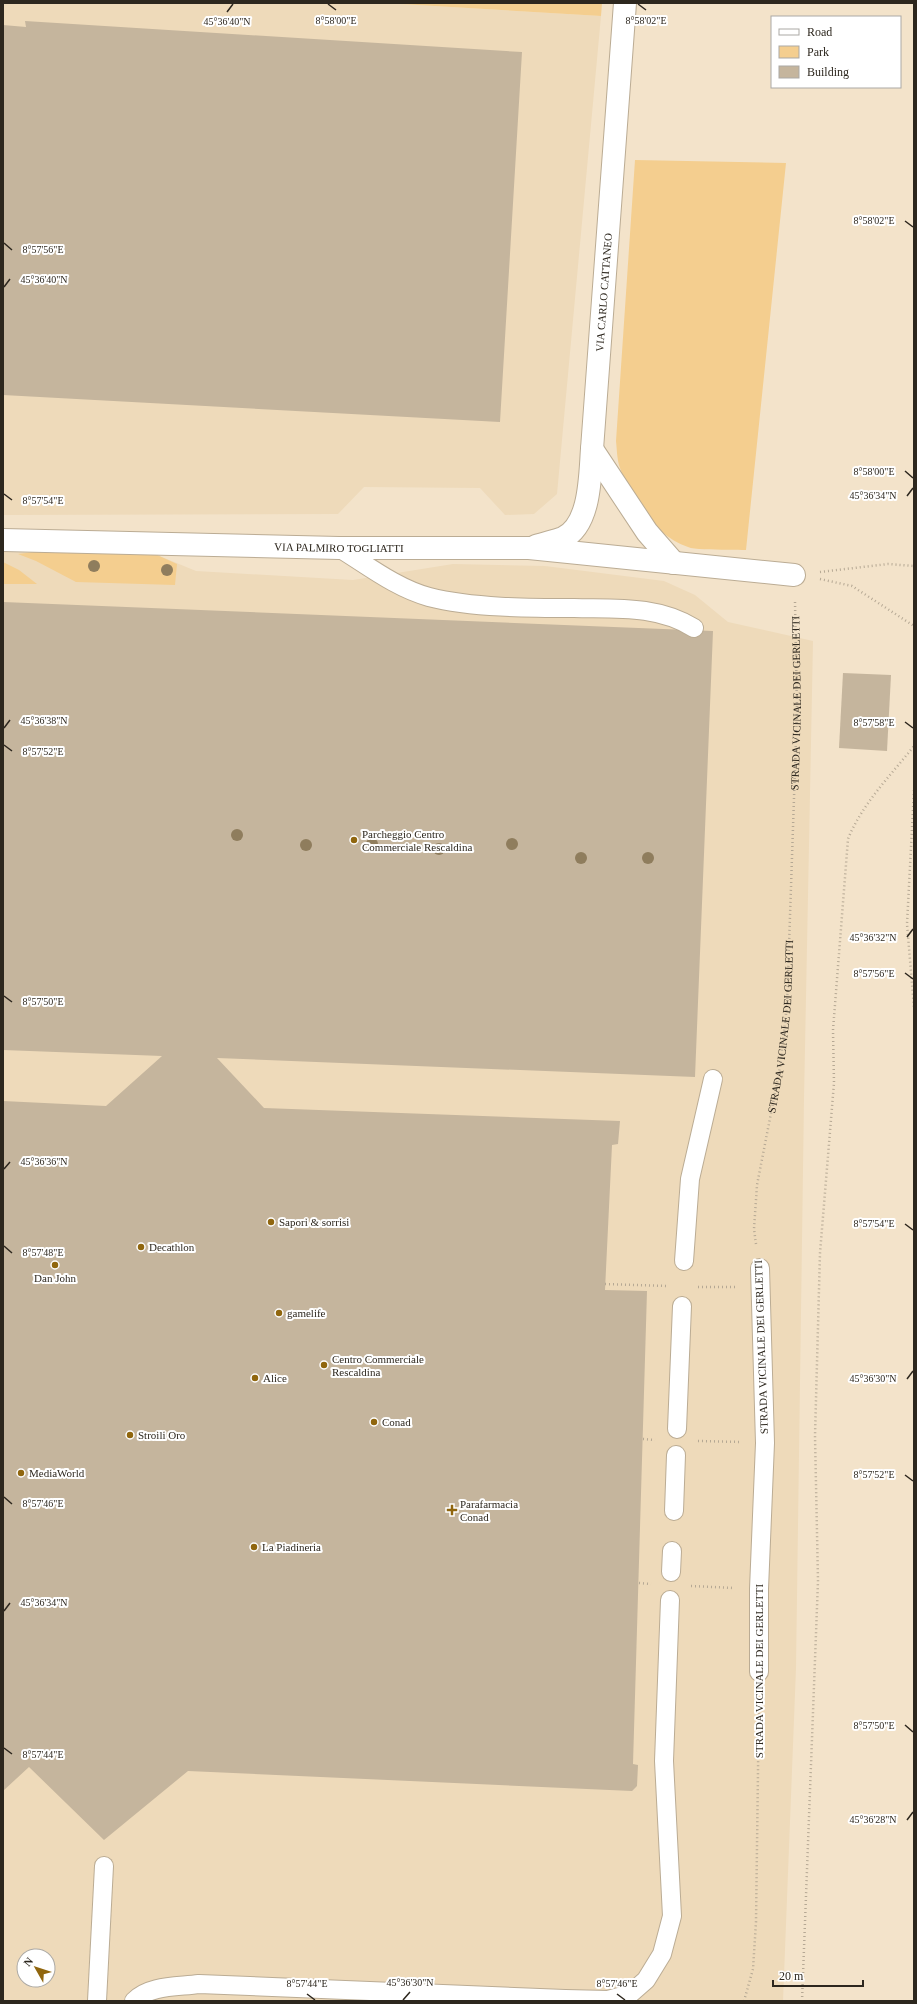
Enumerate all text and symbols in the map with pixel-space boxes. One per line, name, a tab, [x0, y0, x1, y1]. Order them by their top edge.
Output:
text: 8°58'00"E	[316, 15, 357, 26]
text: 8°58'02"E	[626, 15, 667, 26]
text: 45°36'40"N	[203, 16, 251, 27]
legend	[771, 16, 901, 88]
text: Road	[807, 25, 832, 39]
text: Park	[807, 45, 829, 59]
text: Building	[807, 65, 849, 79]
text: 8°58'02"E	[854, 215, 895, 226]
street label: VIA CARLO CATTANEO	[593, 232, 614, 352]
text: 8°57'56"E	[23, 244, 64, 255]
text: 45°36'40"N	[20, 274, 68, 285]
text: 8°58'00"E	[854, 466, 895, 477]
text: 45°36'34"N	[849, 490, 897, 501]
text: 8°57'54"E	[23, 495, 64, 506]
street label: VIA PALMIRO TOGLIATTI	[274, 540, 404, 554]
street label: STRADA VICINALE DEI GERLETTI	[788, 615, 803, 790]
text: 45°36'38"N	[20, 715, 68, 726]
text: 8°57'58"E	[854, 717, 895, 728]
text: 8°57'52"E	[23, 746, 64, 757]
place label: Parcheggio Centro Commerciale Rescaldina	[362, 828, 472, 853]
marker: Parcheggio Centro Commerciale Rescaldina	[349, 835, 359, 845]
text: 45°36'32"N	[849, 932, 897, 943]
street label: STRADA VICINALE DEI GERLETTI	[765, 939, 795, 1114]
text: 8°57'56"E	[854, 968, 895, 979]
text: 8°57'50"E	[23, 996, 64, 1007]
text: 45°36'36"N	[20, 1156, 68, 1167]
place label: Sapori & sorrisi	[279, 1216, 349, 1228]
marker: Sapori & sorrisi	[266, 1217, 276, 1227]
text: 8°57'54"E	[854, 1218, 895, 1229]
place label: Decathlon	[149, 1241, 195, 1253]
marker: Decathlon	[136, 1242, 146, 1252]
text: 8°57'48"E	[23, 1247, 64, 1258]
street label: STRADA VICINALE DEI GERLETTI	[752, 1259, 770, 1434]
marker: Dan John	[50, 1260, 60, 1270]
place label: Dan John	[34, 1272, 76, 1284]
place label: gamelife	[287, 1307, 326, 1319]
marker: gamelife	[274, 1308, 284, 1318]
place label: Centro Commerciale Rescaldina	[332, 1353, 424, 1378]
marker: Centro Commerciale Rescaldina	[319, 1360, 329, 1370]
place label: Alice	[263, 1372, 287, 1384]
marker: Alice	[250, 1373, 260, 1383]
text: 45°36'30"N	[849, 1373, 897, 1384]
place label: Conad	[382, 1416, 411, 1428]
marker: Conad	[369, 1417, 379, 1427]
place label: Stroili Oro	[138, 1429, 186, 1441]
marker: Stroili Oro	[125, 1430, 135, 1440]
place label: MediaWorld	[29, 1467, 85, 1479]
marker: MediaWorld	[16, 1468, 26, 1478]
text: 8°57'52"E	[854, 1469, 895, 1480]
text: 8°57'46"E	[23, 1498, 64, 1509]
place label: Parafarmacia Conad	[460, 1498, 518, 1523]
marker: Parafarmacia Conad	[447, 1505, 457, 1515]
place label: La Piadineria	[262, 1541, 321, 1553]
marker: La Piadineria	[249, 1542, 259, 1552]
street label: STRADA VICINALE DEI GERLETTI	[753, 1584, 765, 1758]
text: 45°36'34"N	[20, 1597, 68, 1608]
text: 8°57'50"E	[854, 1720, 895, 1731]
text: 8°57'44"E	[23, 1749, 64, 1760]
text: 45°36'28"N	[849, 1814, 897, 1825]
north arrow	[16, 1948, 56, 1988]
text: N	[21, 1955, 35, 1969]
scale bar	[773, 1962, 863, 1988]
text: 20 m	[779, 1969, 804, 1983]
text: 45°36'30"N	[386, 1977, 434, 1988]
text: 8°57'44"E	[287, 1978, 328, 1989]
text: 8°57'46"E	[597, 1978, 638, 1989]

